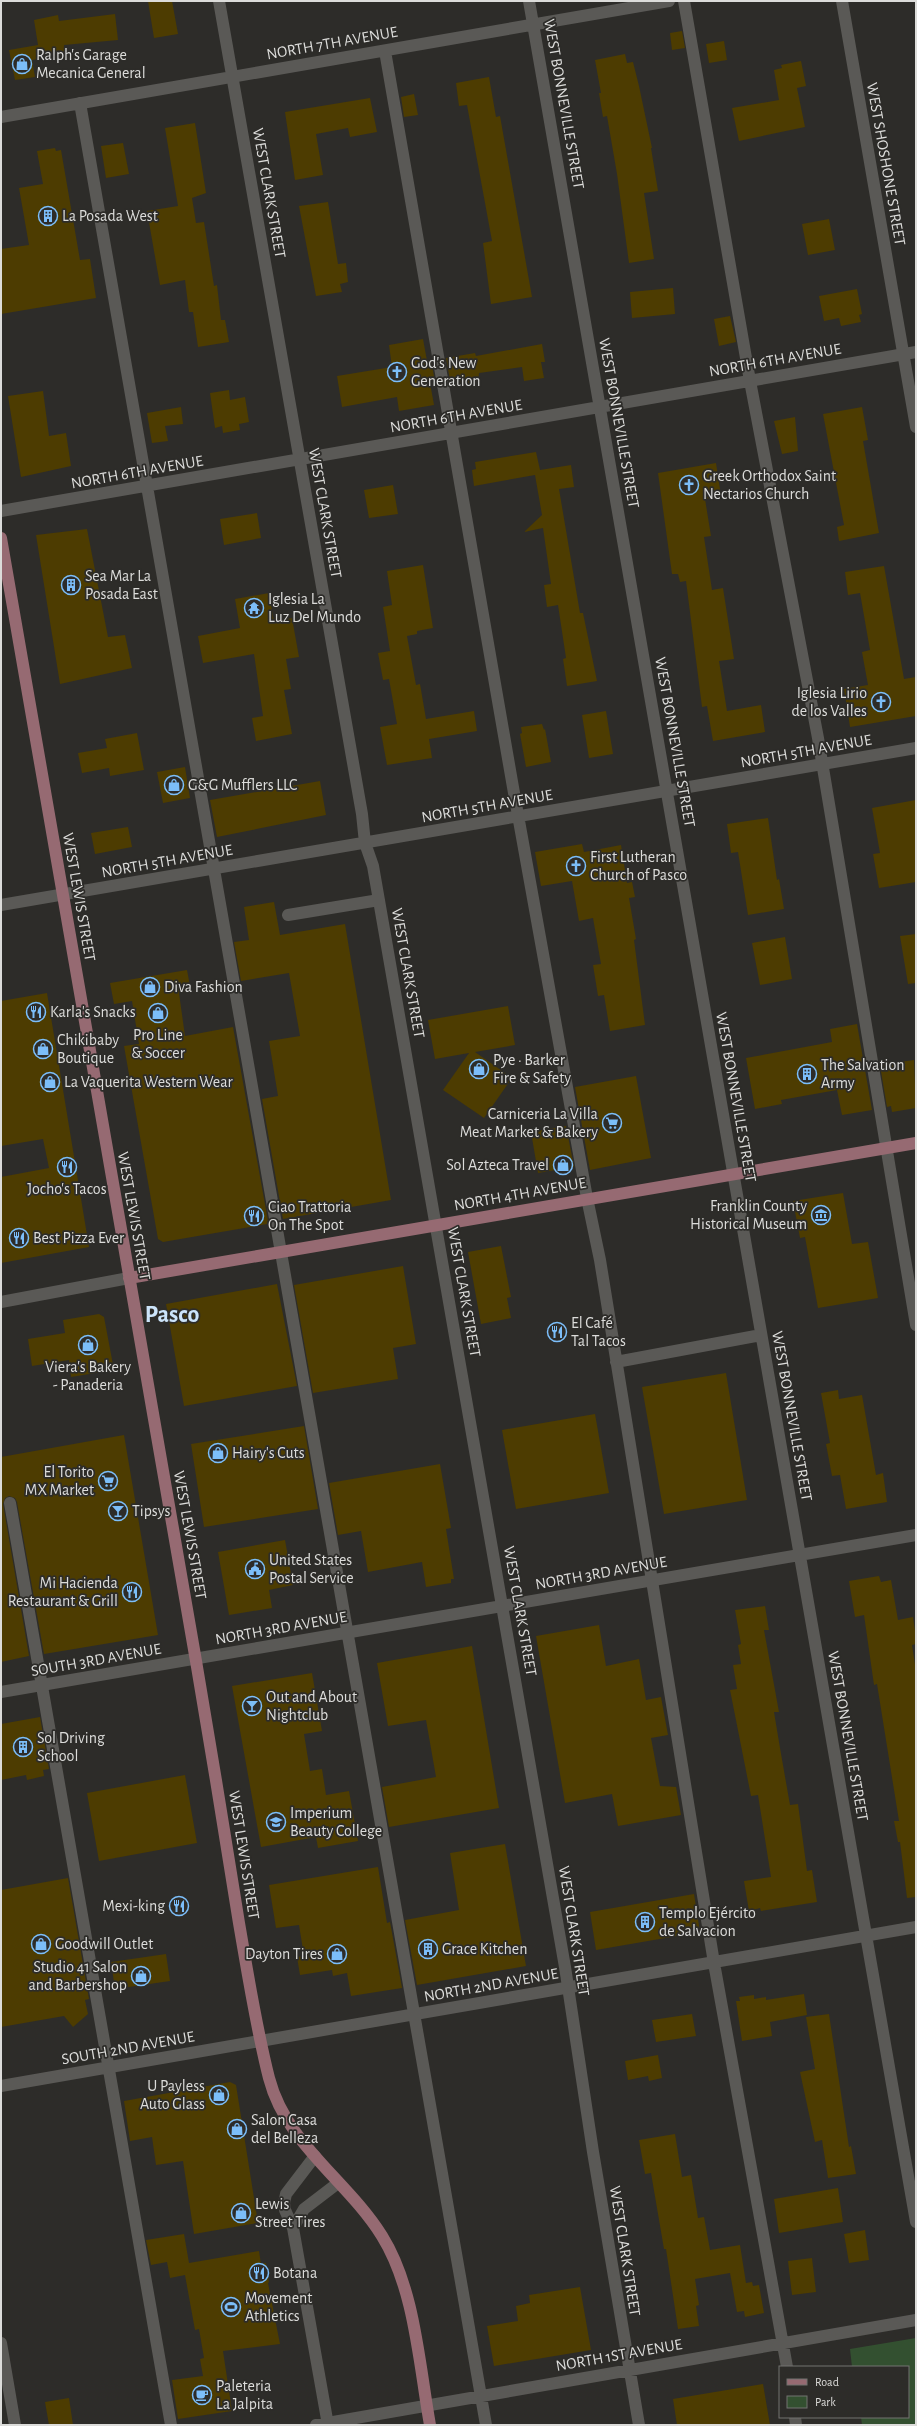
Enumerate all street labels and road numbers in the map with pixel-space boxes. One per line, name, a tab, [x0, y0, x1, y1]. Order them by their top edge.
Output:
street label: WEST BONNEVILLE STREET	[541, 18, 587, 190]
street label: NORTH 7TH AVENUE	[265, 24, 399, 62]
street label: WEST SHOSHONE STREET	[864, 81, 908, 247]
street label: WEST CLARK STREET	[250, 127, 288, 259]
street label: WEST BONNEVILLE STREET	[596, 337, 642, 509]
street label: NORTH 6TH AVENUE	[708, 340, 843, 379]
street label: NORTH 6TH AVENUE	[389, 396, 524, 435]
street label: WEST CLARK STREET	[306, 447, 344, 579]
street label: NORTH 6TH AVENUE	[70, 452, 205, 491]
street label: WEST BONNEVILLE STREET	[652, 656, 698, 828]
street label: NORTH 5TH AVENUE	[739, 732, 873, 770]
street label: NORTH 5TH AVENUE	[420, 787, 554, 825]
street label: WEST LEWIS STREET	[60, 831, 98, 963]
street label: NORTH 5TH AVENUE	[100, 842, 234, 880]
street label: WEST CLARK STREET	[389, 907, 427, 1039]
street label: WEST BONNEVILLE STREET	[713, 1011, 759, 1183]
street label: WEST LEWIS STREET	[115, 1150, 153, 1282]
street label: NORTH 4TH AVENUE	[453, 1174, 588, 1214]
street label: WEST CLARK STREET	[445, 1226, 483, 1358]
street label: WEST BONNEVILLE STREET	[769, 1330, 815, 1502]
street label: WEST LEWIS STREET	[171, 1469, 209, 1601]
street label: WEST CLARK STREET	[501, 1545, 539, 1677]
street label: NORTH 3RD AVENUE	[534, 1554, 668, 1592]
street label: NORTH 3RD AVENUE	[214, 1609, 348, 1647]
street label: SOUTH 3RD AVENUE	[30, 1641, 163, 1679]
street label: WEST BONNEVILLE STREET	[825, 1650, 871, 1822]
street label: WEST LEWIS STREET	[226, 1789, 262, 1921]
street label: WEST CLARK STREET	[556, 1865, 592, 1997]
street label: NORTH 2ND AVENUE	[423, 1965, 560, 2005]
street label: SOUTH 2ND AVENUE	[60, 2028, 196, 2068]
street label: WEST CLARK STREET	[607, 2185, 643, 2317]
street label: NORTH 1ST AVENUE	[555, 2336, 684, 2374]

